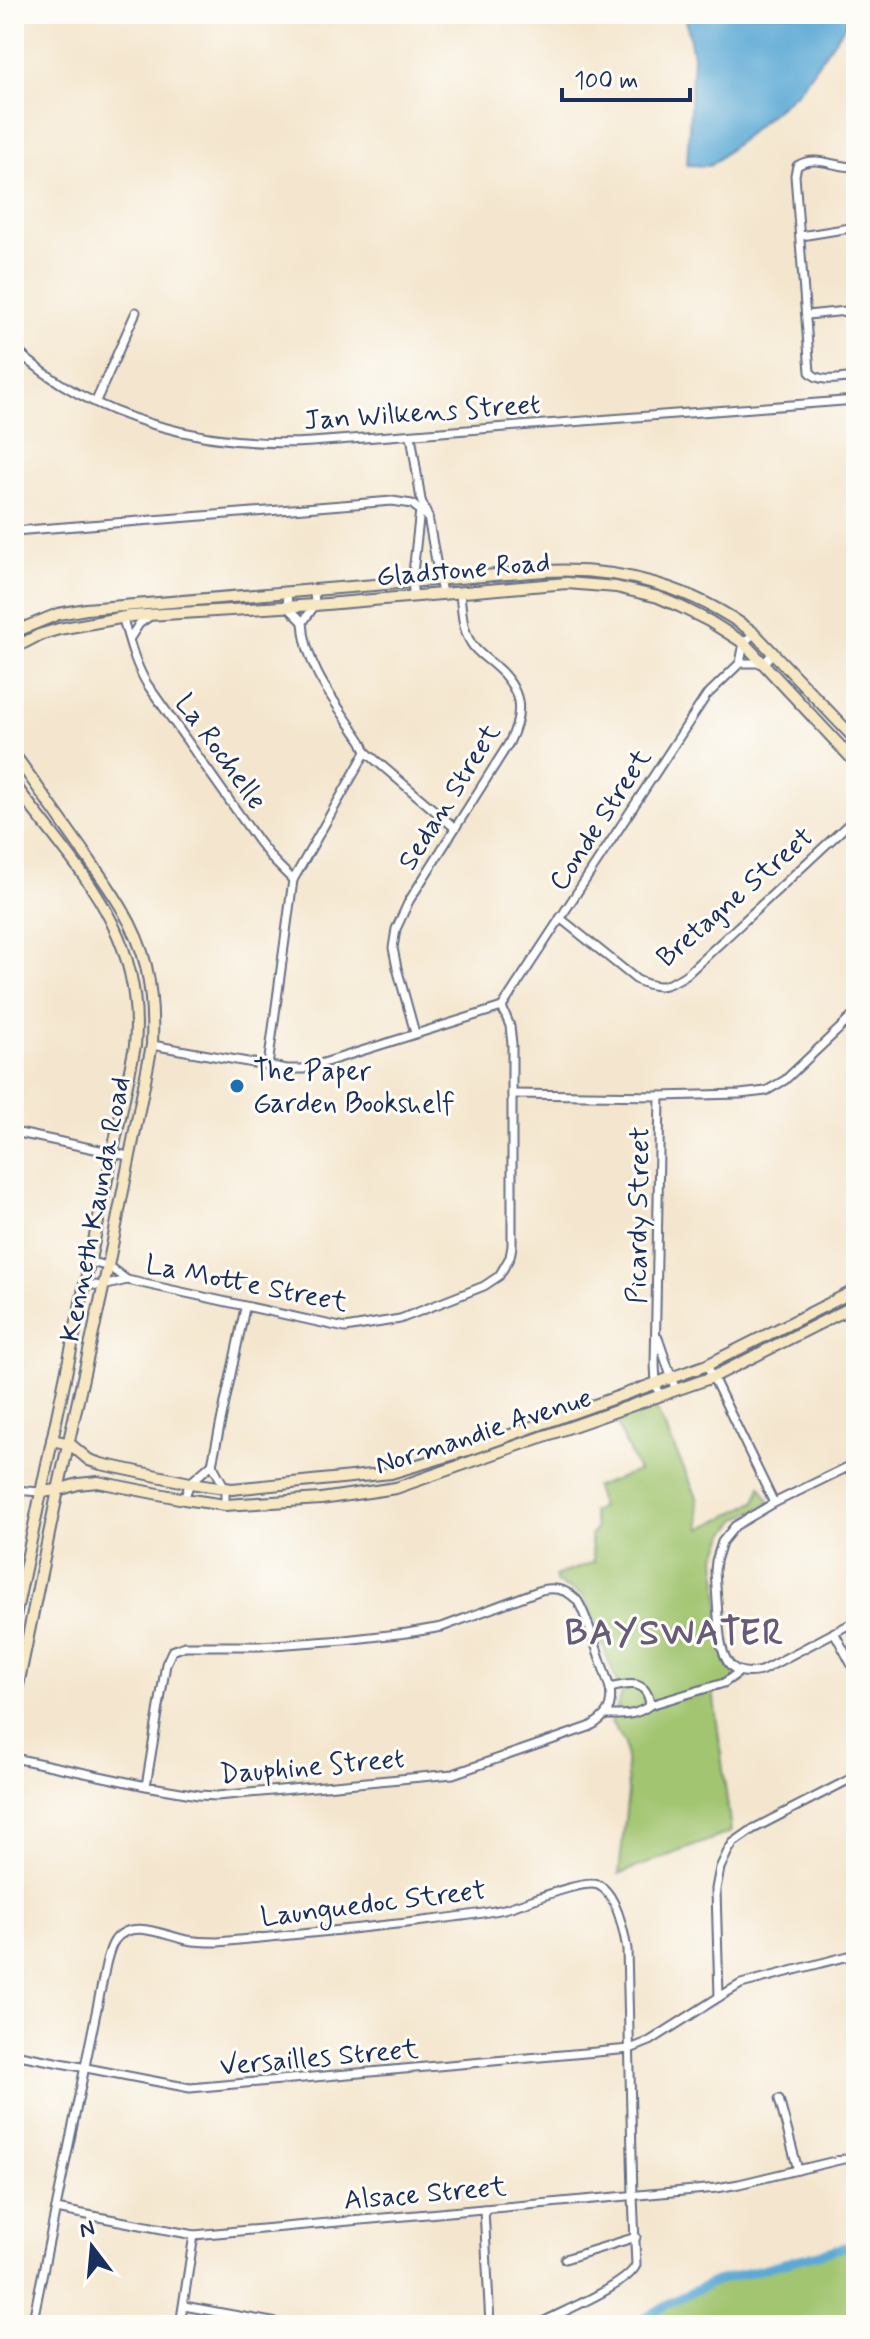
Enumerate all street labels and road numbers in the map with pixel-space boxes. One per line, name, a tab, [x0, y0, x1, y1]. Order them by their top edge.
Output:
street label: Jan Wilkens Street	[303, 387, 542, 440]
street label: Gladstone Road	[375, 544, 552, 597]
street label: La Rochelle	[165, 687, 275, 818]
street label: Sedan Street	[390, 716, 510, 878]
street label: Conde Street	[541, 742, 661, 899]
street label: Bretagne Street	[649, 819, 822, 976]
street label: Kenneth Kaunda Road	[53, 1074, 140, 1345]
street label: Picardy Street	[619, 1126, 660, 1304]
street label: La Motte Street	[142, 1247, 351, 1322]
street label: Normandie Avenue	[371, 1380, 597, 1485]
street label: Dauphine Street	[218, 1741, 406, 1794]
street label: Launguedoc Street	[259, 1872, 488, 1939]
street label: Versailles Street	[218, 2031, 421, 2086]
street label: Alsace Street	[342, 2169, 509, 2220]

